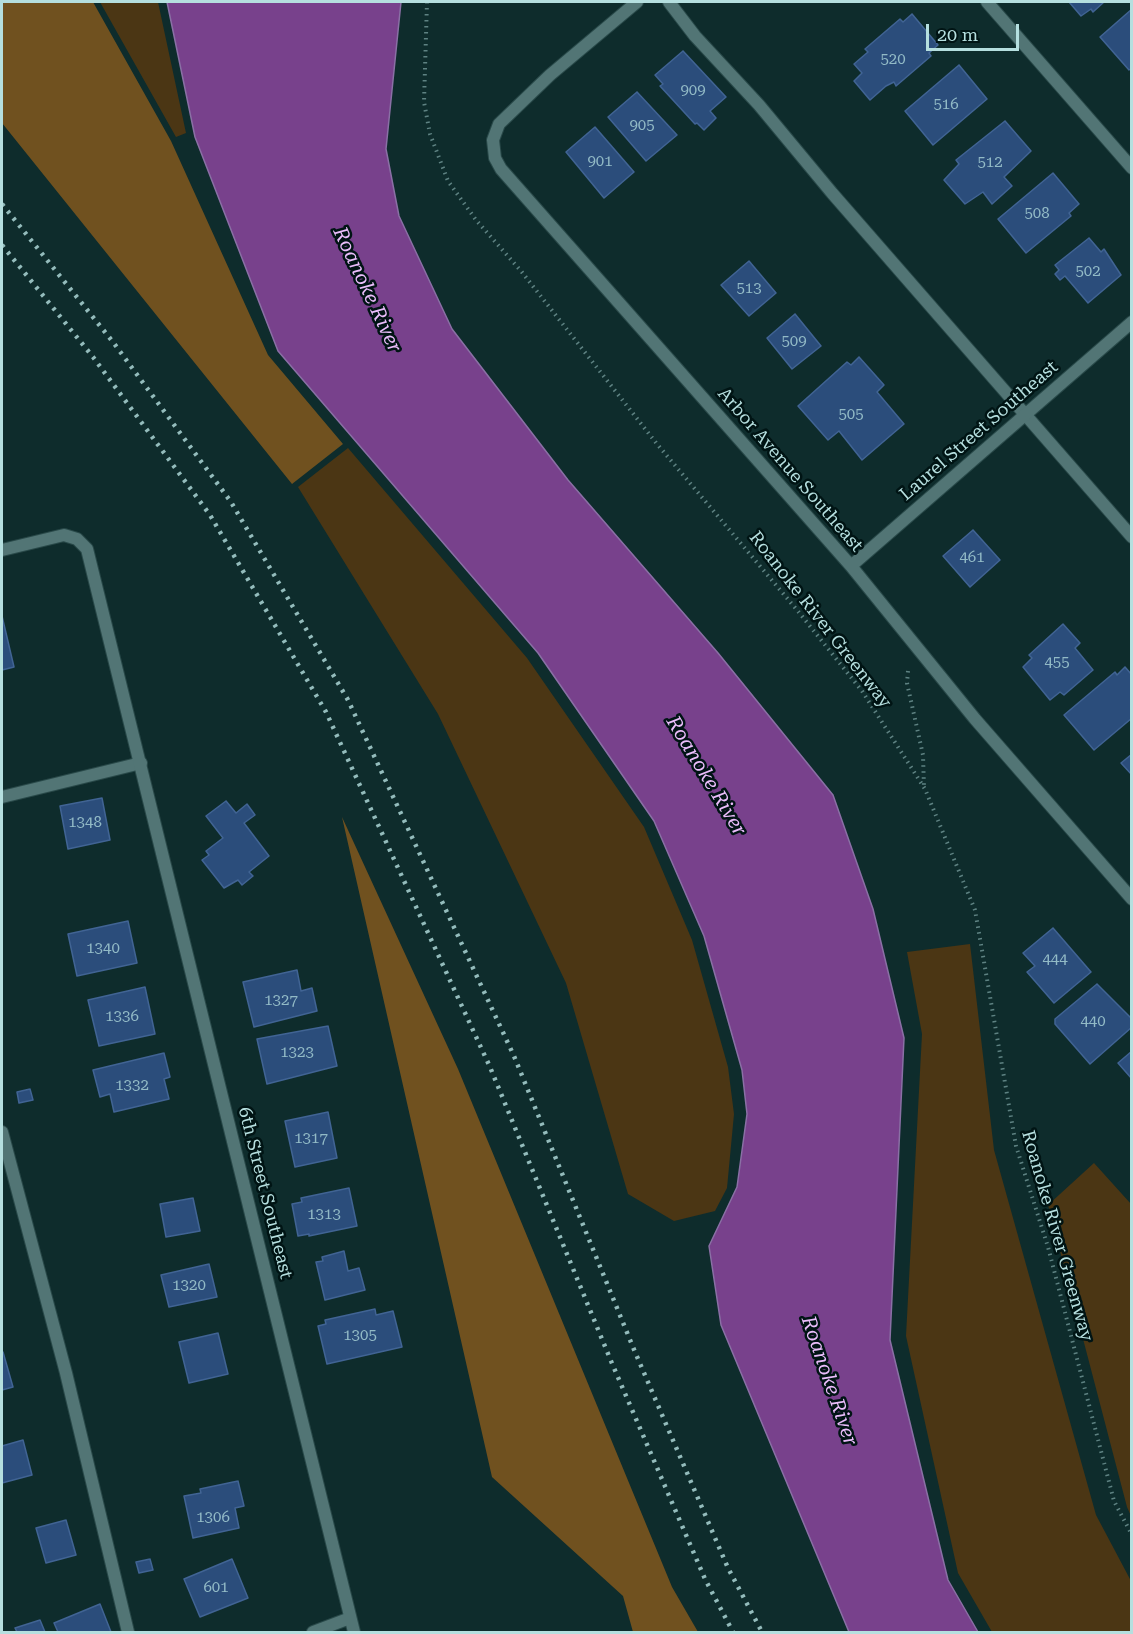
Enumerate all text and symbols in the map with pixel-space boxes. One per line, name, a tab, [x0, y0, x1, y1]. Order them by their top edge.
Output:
scale bar	[929, 12, 1022, 50]
text: 20 m	[937, 24, 978, 45]
house number: 520	[880, 51, 906, 69]
house number: 909	[680, 82, 706, 100]
house number: 516	[933, 96, 959, 114]
house number: 905	[629, 117, 655, 135]
house number: 901	[587, 153, 613, 171]
house number: 512	[977, 154, 1003, 172]
house number: 508	[1024, 205, 1050, 223]
water label: Roanoke River	[327, 223, 407, 357]
house number: 502	[1075, 263, 1101, 281]
house number: 513	[736, 280, 762, 298]
house number: 509	[781, 333, 807, 351]
street label: Laurel Street Southeast	[896, 356, 1062, 506]
street label: Arbor Avenue Southeast	[713, 383, 867, 557]
house number: 505	[838, 406, 864, 424]
street label: Roanoke River Greenway	[744, 527, 896, 713]
house number: 461	[959, 549, 985, 567]
house number: 455	[1044, 654, 1070, 672]
water label: Roanoke River	[661, 712, 751, 840]
house number: 1348	[68, 814, 102, 832]
house number: 1340	[86, 940, 120, 958]
house number: 444	[1042, 951, 1068, 969]
house number: 1327	[264, 992, 298, 1010]
house number: 1336	[105, 1008, 139, 1026]
house number: 440	[1080, 1013, 1106, 1031]
house number: 1323	[280, 1044, 314, 1062]
house number: 1332	[115, 1077, 149, 1095]
street label: 6th Street Southeast	[233, 1105, 297, 1281]
street label: Roanoke River Greenway	[1017, 1128, 1097, 1344]
house number: 1317	[294, 1130, 328, 1148]
house number: 1313	[307, 1206, 341, 1224]
house number: 1320	[172, 1277, 206, 1295]
water label: Roanoke River	[796, 1313, 862, 1449]
house number: 1305	[343, 1327, 377, 1345]
house number: 1306	[196, 1509, 230, 1527]
house number: 601	[203, 1579, 229, 1597]

